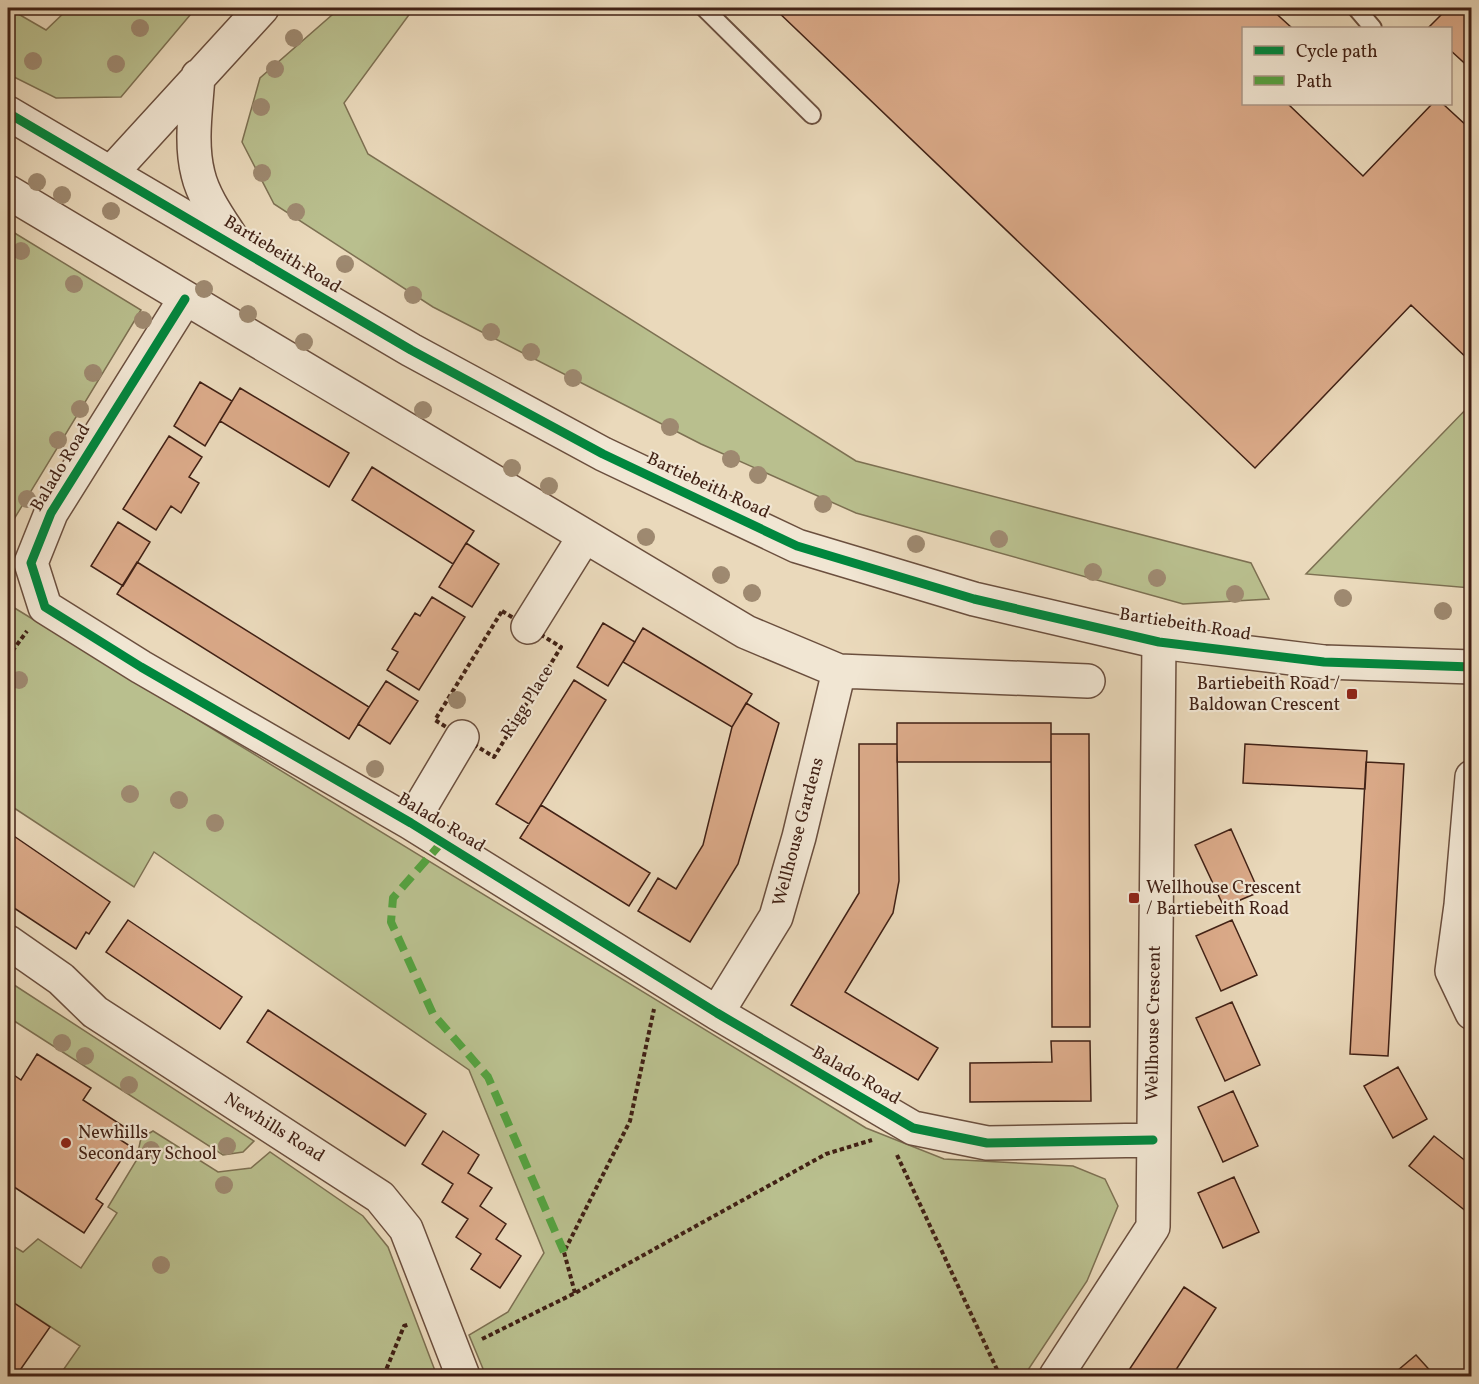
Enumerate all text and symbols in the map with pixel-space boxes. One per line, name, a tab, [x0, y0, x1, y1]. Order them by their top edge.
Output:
legend	[1242, 27, 1452, 105]
text: Cycle path	[1296, 40, 1378, 65]
text: Path	[1296, 70, 1332, 95]
street label: Bartiebeith Road	[219, 210, 345, 300]
street label: Balado Road	[25, 419, 97, 517]
street label: Bartiebeith Road	[642, 447, 774, 525]
street label: Bartiebeith Road	[1117, 602, 1253, 648]
street label: Rigg Place	[496, 661, 560, 743]
place label: Bartiebeith Road / Baldowan Crescent	[1188, 672, 1340, 718]
marker: Bartiebeith Road / Baldowan Crescent	[1345, 687, 1359, 701]
street label: Wellhouse Gardens	[767, 755, 831, 909]
street label: Balado Road	[392, 787, 490, 859]
place label: Wellhouse Crescent / Bartiebeith Road	[1146, 876, 1301, 922]
marker: Wellhouse Crescent / Bartiebeith Road	[1127, 891, 1141, 905]
street label: Wellhouse Crescent	[1140, 945, 1168, 1101]
street label: Balado Road	[807, 1041, 905, 1111]
street label: Newhills Road	[219, 1087, 329, 1169]
place label: Newhills Secondary School	[78, 1121, 217, 1167]
marker: Newhills Secondary School	[59, 1136, 73, 1150]

